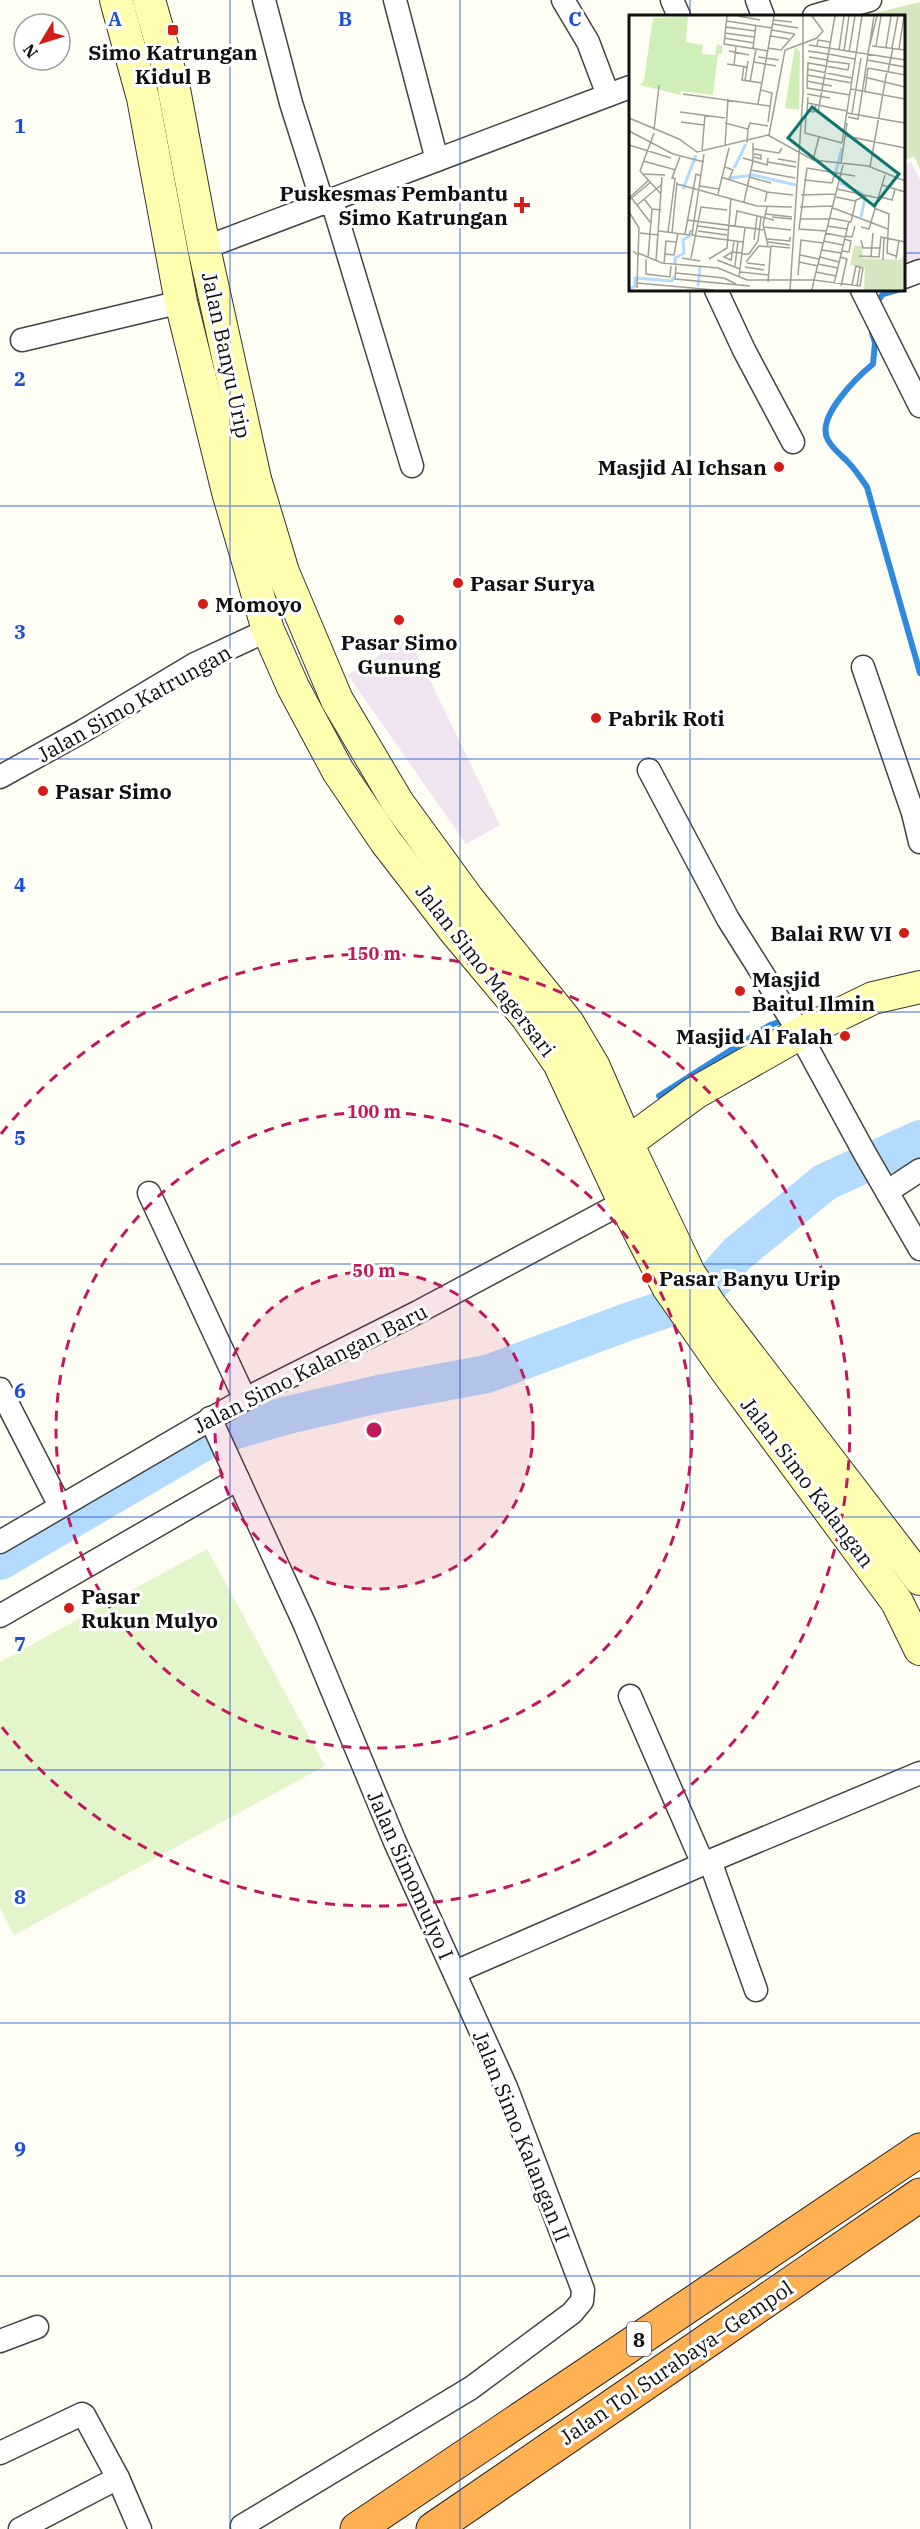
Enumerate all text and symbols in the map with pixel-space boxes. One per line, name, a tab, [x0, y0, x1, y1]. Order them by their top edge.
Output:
text: A	[108, 5, 122, 32]
text: B	[338, 5, 352, 32]
text: C	[568, 5, 582, 32]
north arrow	[12, 12, 72, 72]
inset map	[629, 15, 905, 291]
marker: Simo Katrungan Kidul B	[166, 23, 180, 37]
place label: Simo Katrungan Kidul B	[88, 38, 258, 90]
text: N	[18, 40, 42, 62]
text: 1	[14, 112, 26, 139]
place label: Puskesmas Pembantu Simo Katrungan	[280, 179, 508, 231]
marker: Puskesmas Pembantu Simo Katrungan	[513, 196, 531, 214]
street label: Jalan Banyu Urip	[196, 269, 258, 441]
text: 2	[14, 365, 26, 392]
place label: Masjid Al Ichsan	[598, 453, 767, 481]
marker: Masjid Al Ichsan	[772, 460, 786, 474]
place label: Pasar Surya	[470, 569, 595, 597]
marker: Pasar Surya	[451, 576, 465, 590]
place label: Momoyo	[215, 590, 302, 618]
marker: Momoyo	[196, 597, 210, 611]
marker: Pasar Simo Gunung	[392, 613, 406, 627]
text: 3	[14, 618, 26, 645]
place label: Pasar Simo Gunung	[341, 628, 457, 680]
street label: Jalan Simo Katrungan	[32, 638, 236, 768]
place label: Pabrik Roti	[608, 704, 725, 732]
marker: Pabrik Roti	[589, 711, 603, 725]
place label: Pasar Simo	[55, 777, 172, 805]
marker: Pasar Simo	[36, 784, 50, 798]
text: 4	[14, 871, 26, 898]
street label: Jalan Simo Magersari	[410, 878, 562, 1062]
place label: Balai RW VI	[771, 919, 892, 947]
marker: Balai RW VI	[897, 926, 911, 940]
text: 150 m	[347, 942, 402, 965]
place label: Masjid Baitul Ilmin	[752, 965, 875, 1017]
marker: Masjid Baitul Ilmin	[733, 984, 747, 998]
place label: Masjid Al Falah	[676, 1022, 833, 1050]
marker: Masjid Al Falah	[838, 1029, 852, 1043]
text: 100 m	[347, 1100, 402, 1123]
text: 5	[14, 1124, 26, 1151]
text: 50 m	[352, 1259, 396, 1282]
place label: Pasar Banyu Urip	[659, 1264, 841, 1292]
marker: Pasar Banyu Urip	[640, 1271, 654, 1285]
street label: Jalan Simo Kalangan Baru	[188, 1297, 432, 1439]
text: 6	[14, 1377, 26, 1404]
street label: Jalan Simo Kalangan	[735, 1391, 881, 1573]
centre of rings	[364, 1420, 384, 1440]
place label: Pasar Rukun Mulyo	[81, 1582, 218, 1634]
marker: Pasar Rukun Mulyo	[62, 1601, 76, 1615]
text: 7	[14, 1630, 26, 1657]
street label: Jalan Simomulyo I	[361, 1786, 461, 1964]
text: 8	[14, 1883, 26, 1910]
street label: Jalan Simo Kalangan II	[467, 2026, 577, 2246]
text: 9	[14, 2135, 26, 2162]
street label: Jalan Tol Surabaya–Gempol	[554, 2273, 798, 2451]
road number: 8	[627, 2322, 651, 2356]

